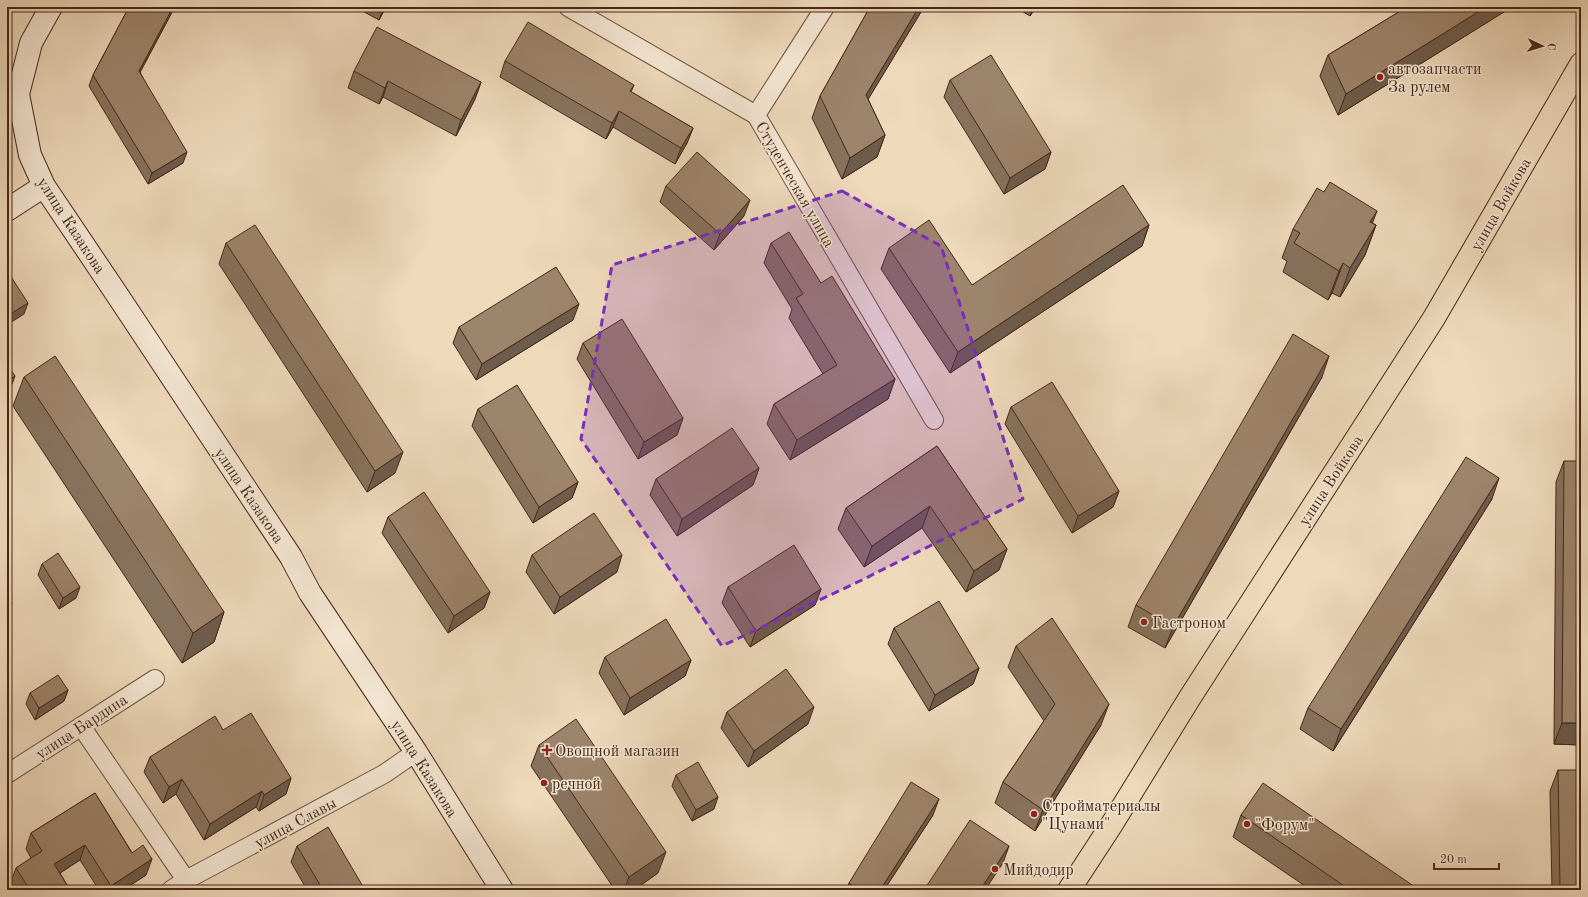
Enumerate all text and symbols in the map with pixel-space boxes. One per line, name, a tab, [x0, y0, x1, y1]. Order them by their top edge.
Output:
north arrow	[1522, 26, 1562, 66]
text: С	[1545, 43, 1556, 51]
place label: автозапчасти За рулем	[1388, 62, 1482, 96]
marker: автозапчасти За рулем	[1375, 72, 1385, 82]
street label: Студенческая улица	[752, 119, 837, 251]
street label: улица Войкова	[1469, 156, 1535, 254]
street label: улица Казакова	[33, 175, 107, 277]
street label: улица Войкова	[1296, 433, 1367, 529]
street label: улица Казакова	[211, 445, 286, 547]
place label: Гастроном	[1152, 616, 1226, 632]
marker: Гастроном	[1139, 617, 1149, 627]
street label: улица Бардина	[33, 692, 131, 763]
street label: улица Казакова	[387, 718, 460, 821]
place label: Овощной магазин	[555, 744, 680, 760]
marker: Овощной магазин	[542, 745, 552, 755]
place label: речной	[552, 777, 601, 793]
marker: речной	[539, 778, 549, 788]
street label: улица Славы	[252, 795, 340, 852]
place label: Стройматериалы "Цунами"	[1042, 799, 1161, 833]
marker: Стройматериалы "Цунами"	[1029, 809, 1039, 819]
place label: "Форум"	[1255, 818, 1315, 834]
marker: "Форум"	[1242, 819, 1252, 829]
scale bar	[1434, 845, 1499, 871]
text: 20 m	[1440, 854, 1467, 866]
place label: Мийдодир	[1003, 863, 1074, 879]
marker: Мийдодир	[990, 864, 1000, 874]

